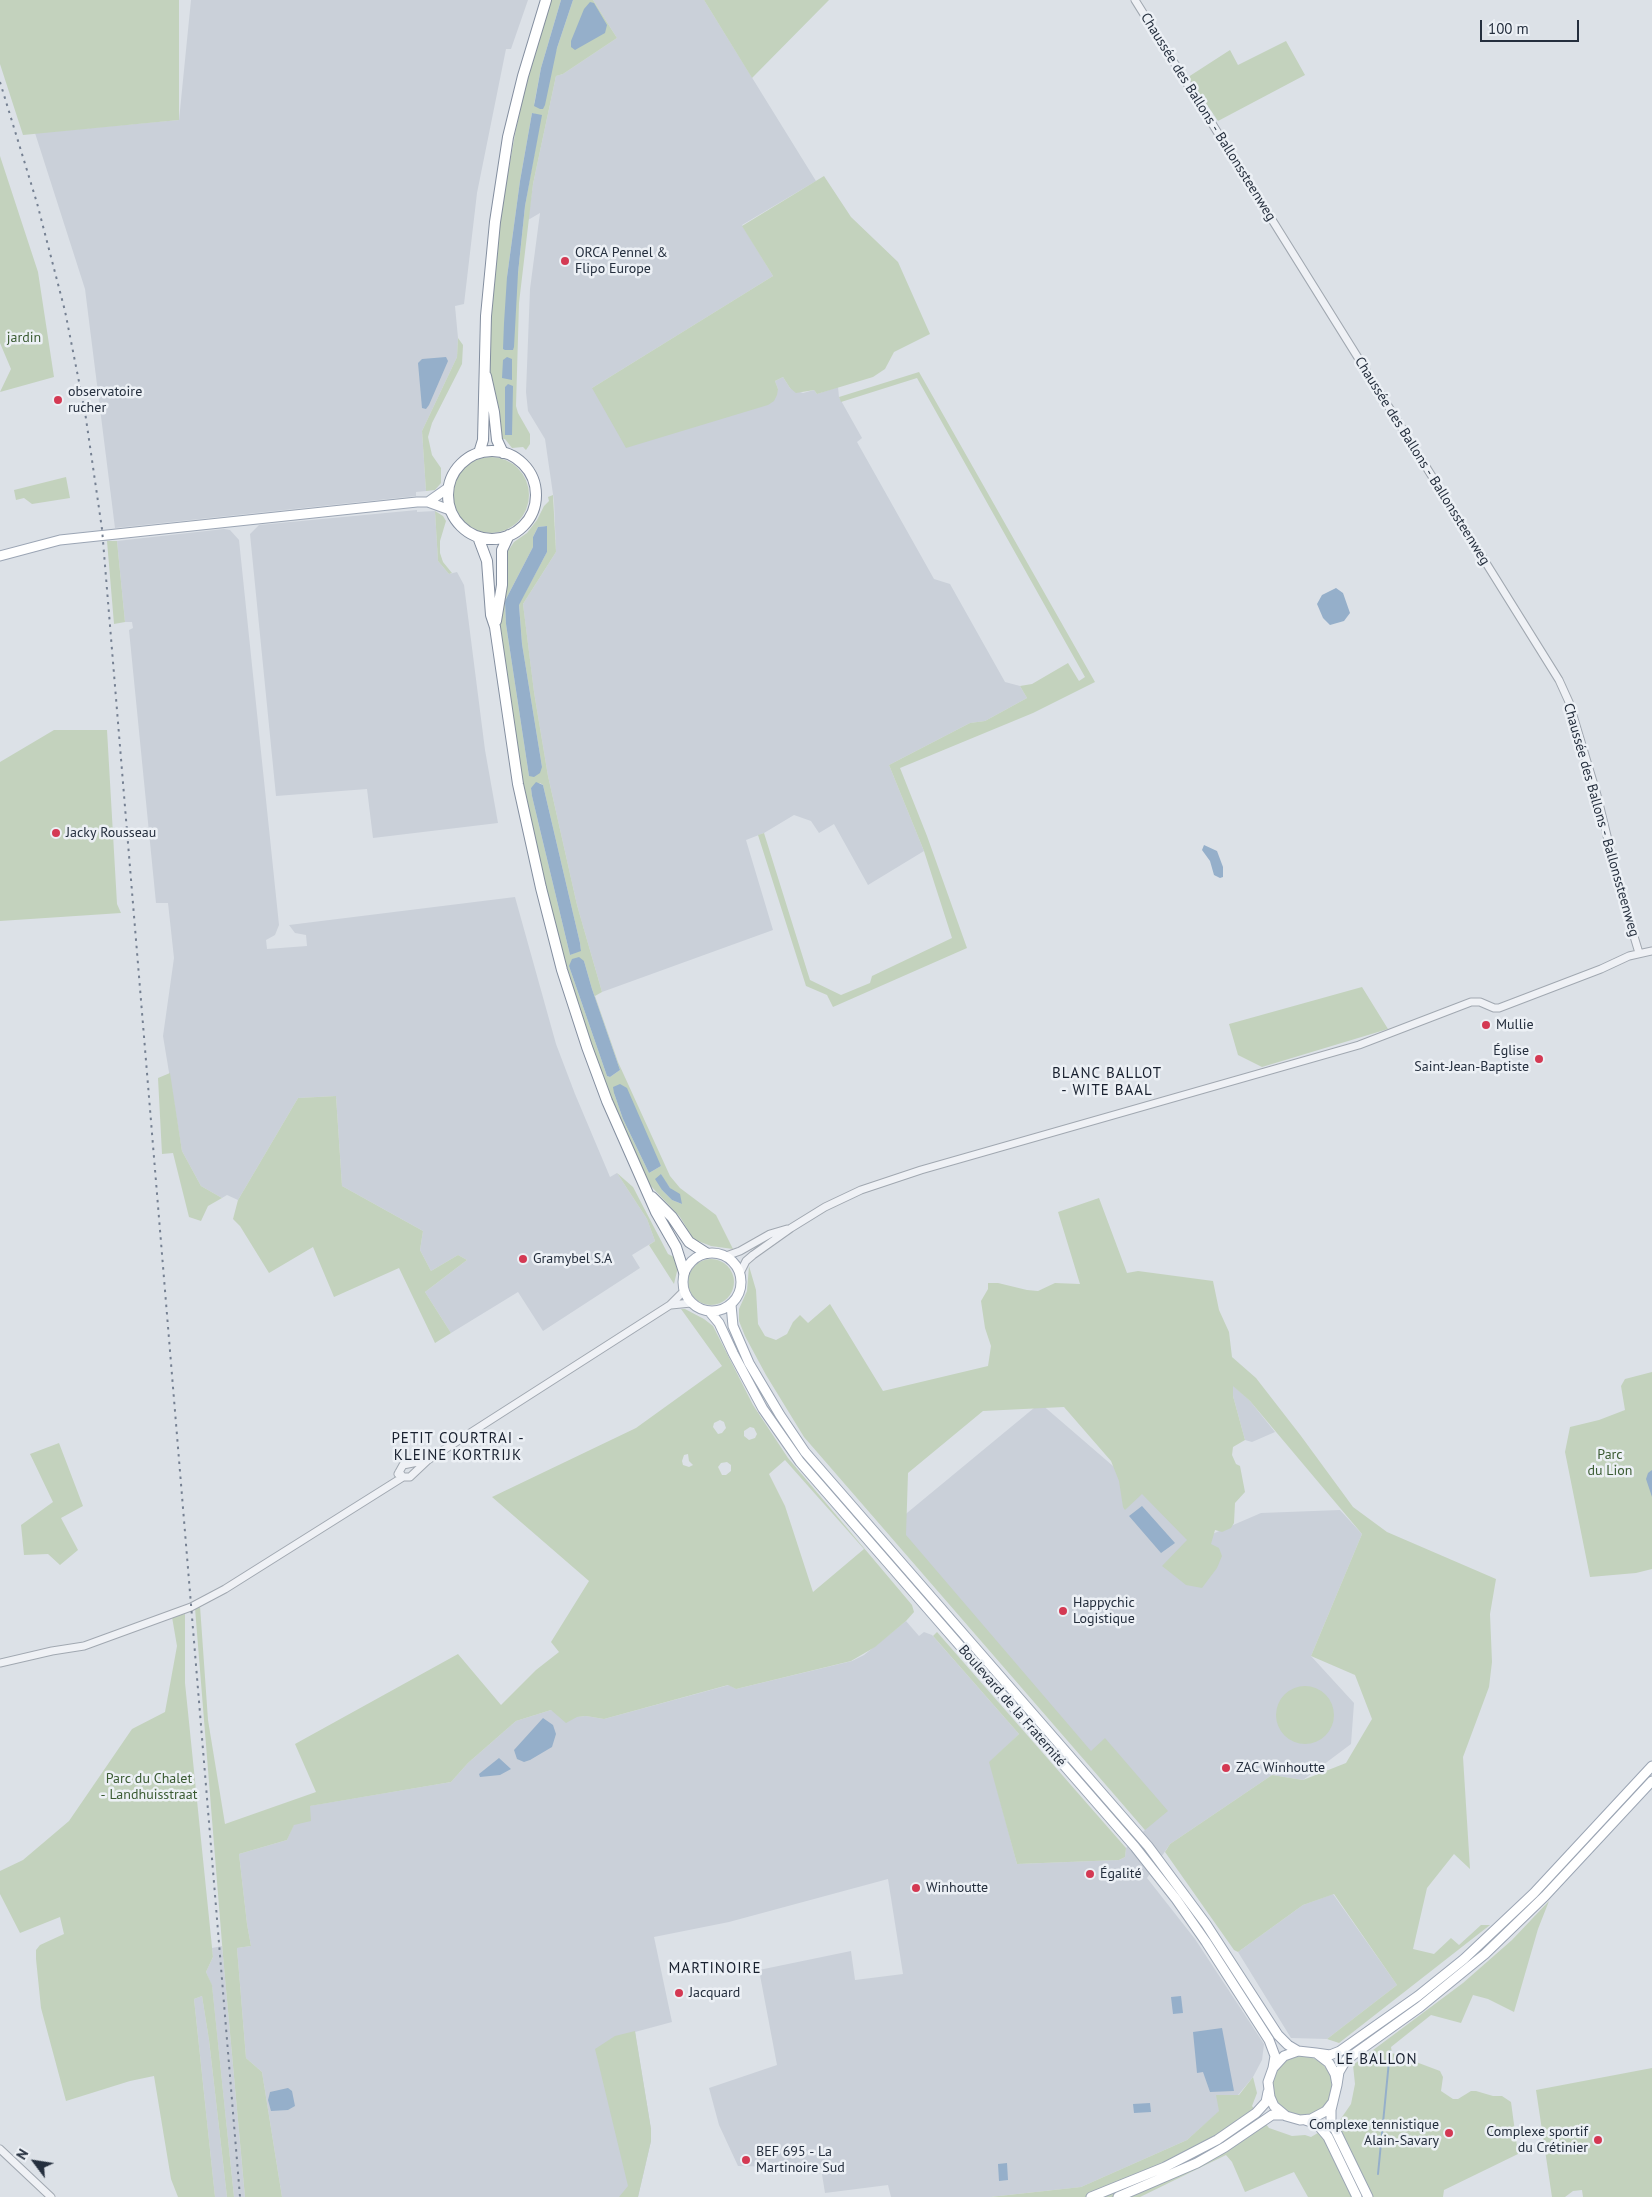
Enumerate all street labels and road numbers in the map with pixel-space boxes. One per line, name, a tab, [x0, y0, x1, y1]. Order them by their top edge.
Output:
street label: Chaussée des Ballons - Ballonssteenweg	[1137, 10, 1279, 224]
street label: Chaussée des Ballons - Ballonssteenweg	[1351, 354, 1493, 568]
street label: Chaussée des Ballons - Ballonssteenweg	[1560, 701, 1642, 939]
street label: Boulevard de la Fraternité	[955, 1642, 1069, 1770]

